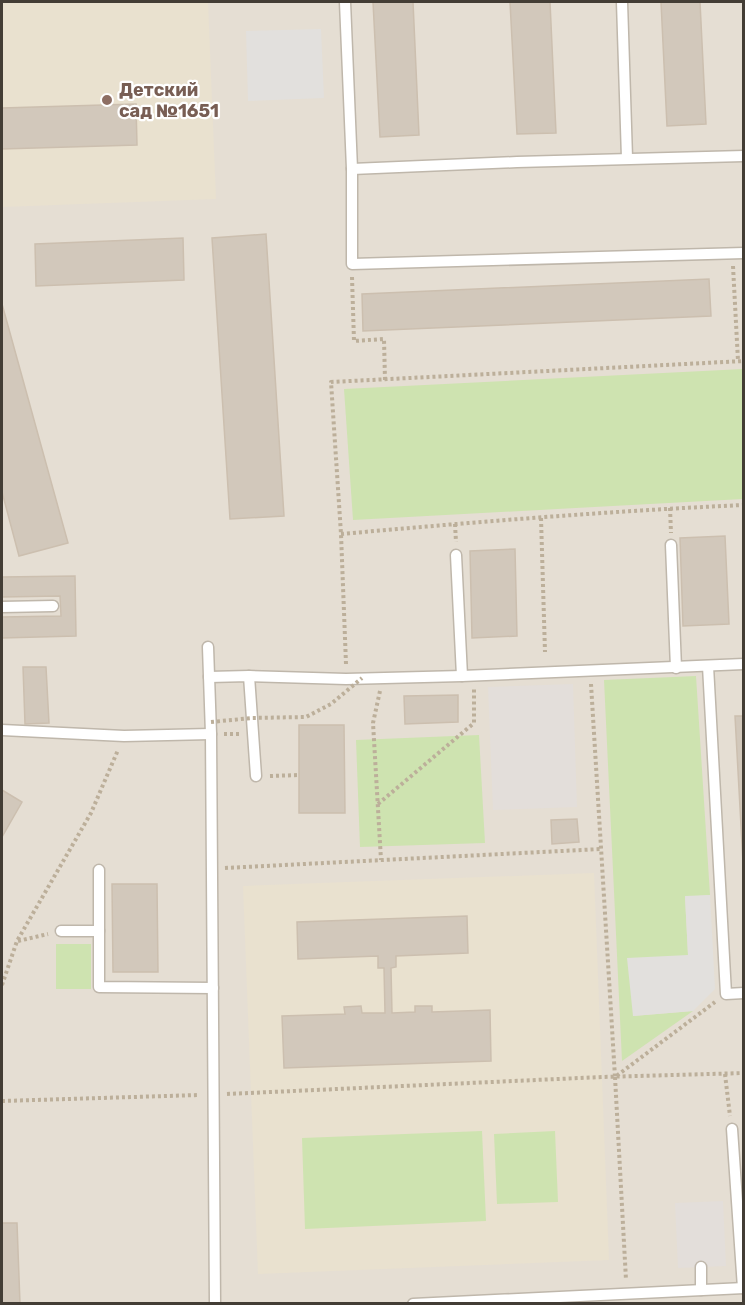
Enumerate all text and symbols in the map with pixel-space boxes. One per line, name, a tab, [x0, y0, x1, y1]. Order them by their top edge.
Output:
place label: Детский сад №1651	[119, 79, 219, 122]
marker: Детский сад №1651	[100, 93, 114, 107]

